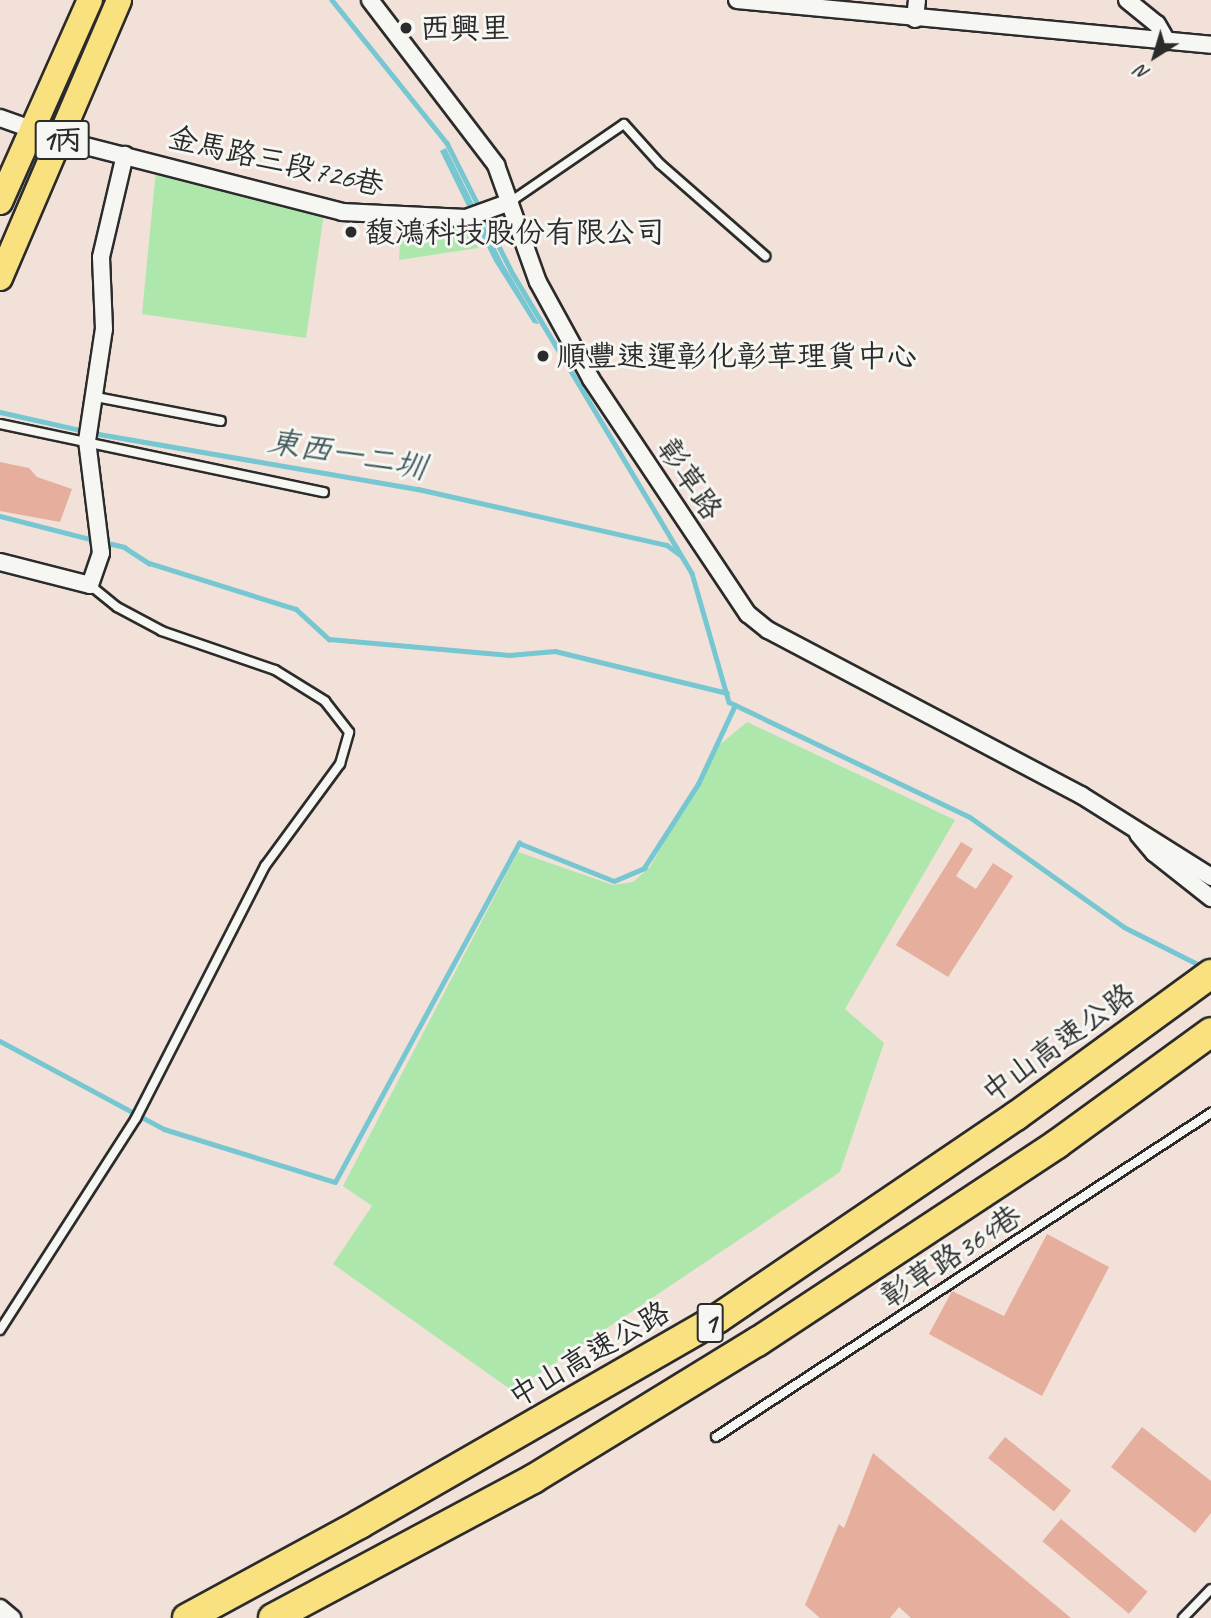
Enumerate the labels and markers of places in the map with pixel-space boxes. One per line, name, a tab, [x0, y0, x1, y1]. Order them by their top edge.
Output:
place label: 西興里	[420, 10, 510, 46]
marker: 西興里	[398, 20, 414, 36]
place label: 馥鴻科技股份有限公司	[365, 214, 665, 250]
marker: 馥鴻科技股份有限公司	[343, 224, 359, 240]
place label: 順豐速運彰化彰草理貨中心	[557, 338, 917, 374]
marker: 順豐速運彰化彰草理貨中心	[535, 348, 551, 364]

